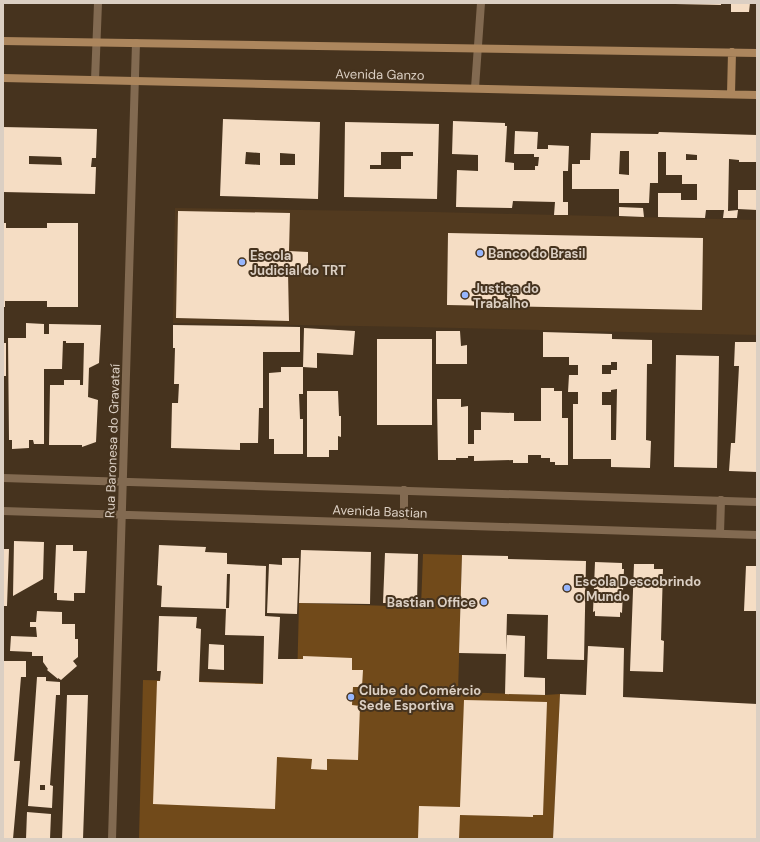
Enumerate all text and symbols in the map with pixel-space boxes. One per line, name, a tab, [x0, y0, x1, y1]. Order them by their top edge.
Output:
street label: Avenida Ganzo	[335, 65, 425, 84]
place label: Banco do Brasil	[488, 245, 586, 262]
place label: Escola Judicial do TRT	[250, 247, 346, 279]
marker: Banco do Brasil	[475, 248, 485, 258]
marker: Escola Judicial do TRT	[237, 257, 247, 267]
place label: Justiça do Trabalho	[473, 280, 539, 312]
marker: Justiça do Trabalho	[460, 290, 470, 300]
street label: Rua Baronesa do Gravataí	[101, 364, 124, 518]
street label: Avenida Bastian	[332, 501, 428, 522]
place label: Escola Descobrindo o Mundo	[575, 573, 701, 605]
marker: Escola Descobrindo o Mundo	[562, 583, 572, 593]
place label: Bastian Office	[387, 594, 476, 611]
marker: Bastian Office	[479, 597, 489, 607]
place label: Clube do Comércio Sede Esportiva	[359, 682, 481, 714]
marker: Clube do Comércio Sede Esportiva	[346, 692, 356, 702]

